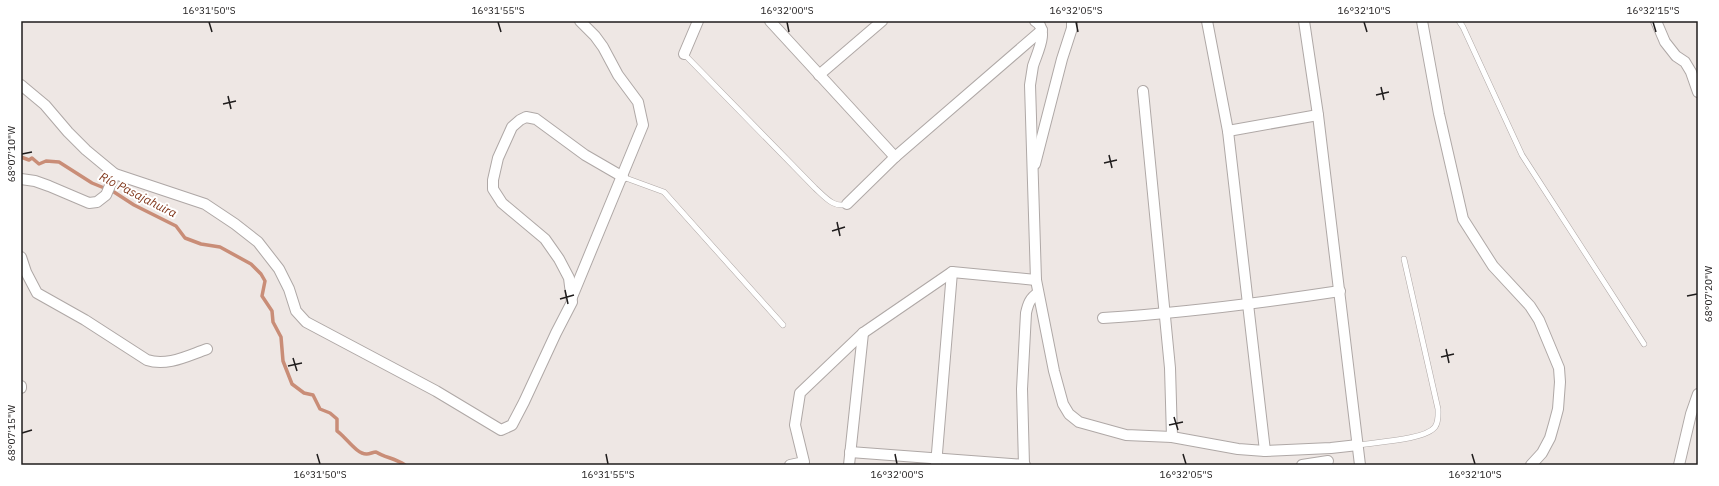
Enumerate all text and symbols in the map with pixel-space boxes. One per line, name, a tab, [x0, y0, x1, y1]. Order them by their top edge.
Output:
text: 16°31'50"S	[182, 4, 236, 17]
text: 16°31'55"S	[471, 4, 525, 17]
text: 16°32'00"S	[760, 4, 814, 17]
text: 16°32'05"S	[1049, 4, 1103, 17]
text: 16°32'10"S	[1337, 4, 1391, 17]
text: 16°32'15"S	[1626, 4, 1680, 17]
text: 68°07'10"W	[5, 126, 18, 182]
water label: Río Pasajahuira	[97, 169, 179, 220]
text: 68°07'20"W	[1702, 266, 1715, 322]
text: 68°07'15"W	[5, 405, 18, 461]
text: 16°31'50"S	[293, 468, 347, 481]
text: 16°31'55"S	[581, 468, 635, 481]
text: 16°32'00"S	[870, 468, 924, 481]
text: 16°32'05"S	[1159, 468, 1213, 481]
text: 16°32'10"S	[1448, 468, 1502, 481]

